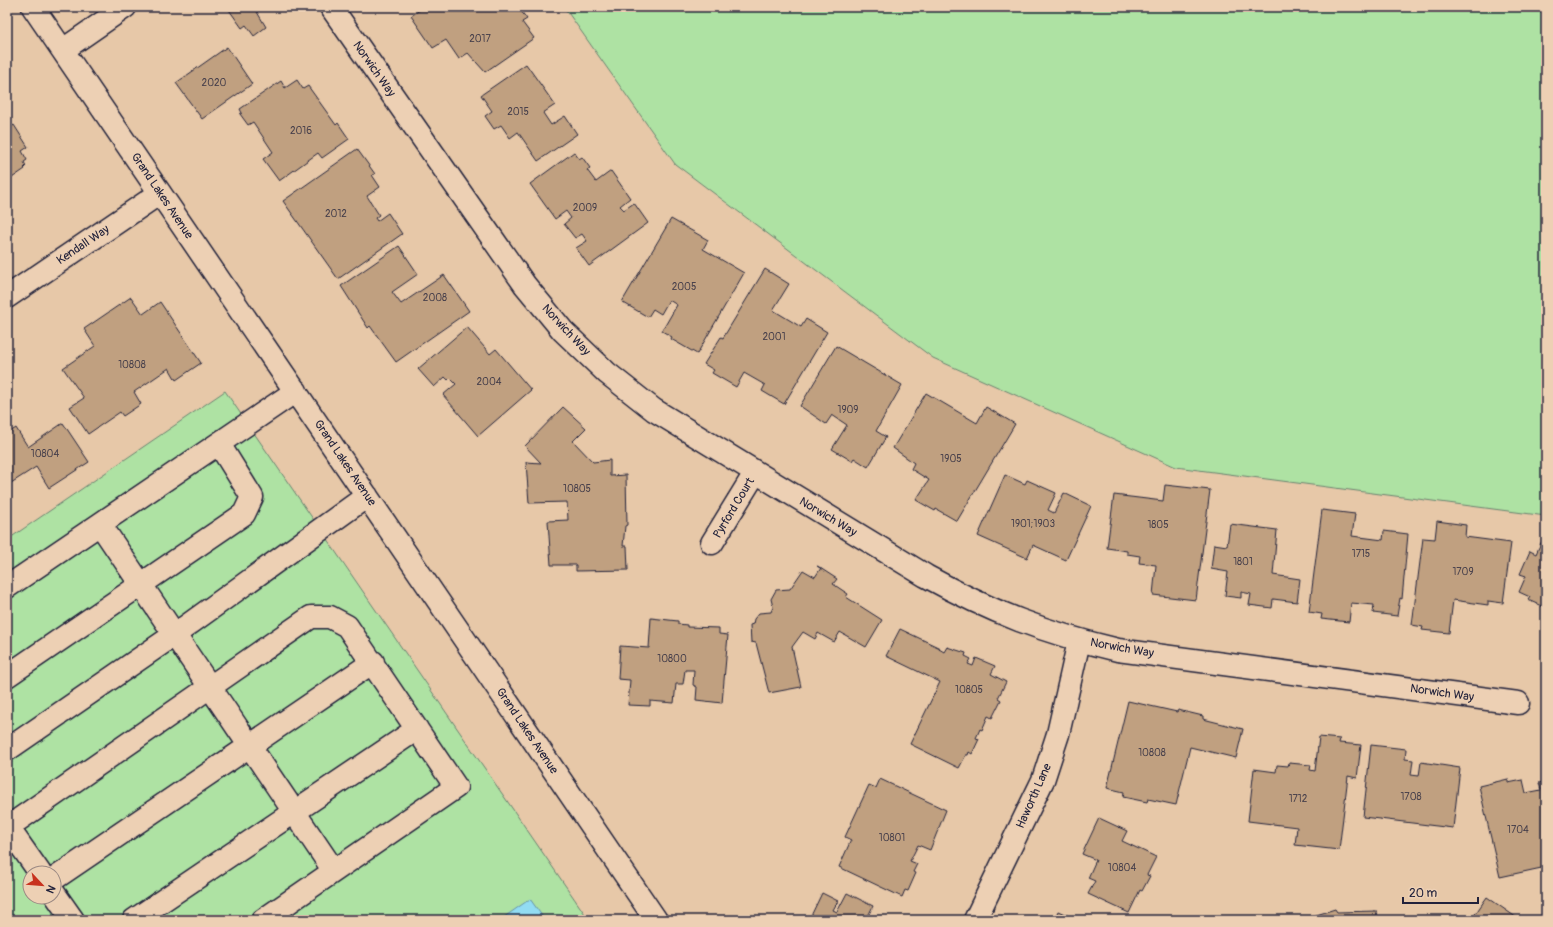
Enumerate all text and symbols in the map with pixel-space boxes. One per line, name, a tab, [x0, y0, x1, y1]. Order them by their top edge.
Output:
house number: 2017	[469, 33, 492, 45]
street label: Norwich Way	[349, 38, 399, 100]
house number: 2020	[202, 77, 227, 89]
house number: 2015	[507, 106, 529, 118]
house number: 2016	[290, 125, 312, 137]
street label: Grand Lakes Avenue	[128, 150, 196, 242]
house number: 2009	[573, 202, 597, 214]
house number: 2012	[325, 208, 347, 220]
street label: Kendall Way	[54, 222, 112, 268]
house number: 2005	[672, 281, 696, 293]
house number: 2008	[423, 292, 447, 304]
street label: Norwich Way	[539, 301, 593, 359]
house number: 2001	[762, 331, 786, 343]
house number: 10808	[118, 359, 146, 371]
house number: 2004	[476, 376, 502, 388]
house number: 1909	[837, 404, 859, 416]
street label: Grand Lakes Avenue	[311, 417, 379, 509]
house number: 10804	[31, 448, 59, 460]
house number: 1905	[940, 453, 962, 465]
street label: Pyrford Court	[710, 475, 758, 541]
house number: 10805	[563, 483, 591, 495]
street label: Norwich Way	[797, 494, 859, 540]
house number: 1901;1903	[1011, 518, 1055, 530]
house number: 1805	[1147, 519, 1169, 531]
house number: 1715	[1352, 548, 1370, 560]
house number: 1801	[1233, 556, 1253, 568]
house number: 1709	[1452, 566, 1474, 578]
street label: Norwich Way	[1089, 635, 1155, 661]
house number: 10800	[657, 653, 687, 665]
street label: Norwich Way	[1409, 681, 1475, 705]
house number: 10805	[955, 684, 983, 696]
street label: Grand Lakes Avenue	[493, 685, 561, 777]
house number: 10808	[1138, 747, 1166, 759]
street label: Haworth Lane	[1013, 761, 1055, 831]
house number: 1708	[1400, 791, 1422, 803]
house number: 1712	[1289, 793, 1308, 805]
house number: 1704	[1507, 824, 1529, 836]
house number: 10801	[879, 832, 905, 844]
house number: 10804	[1108, 862, 1136, 874]
north arrow	[22, 865, 62, 905]
scale bar	[1403, 879, 1478, 905]
text: N	[43, 883, 58, 896]
text: 20 m	[1409, 886, 1438, 901]

